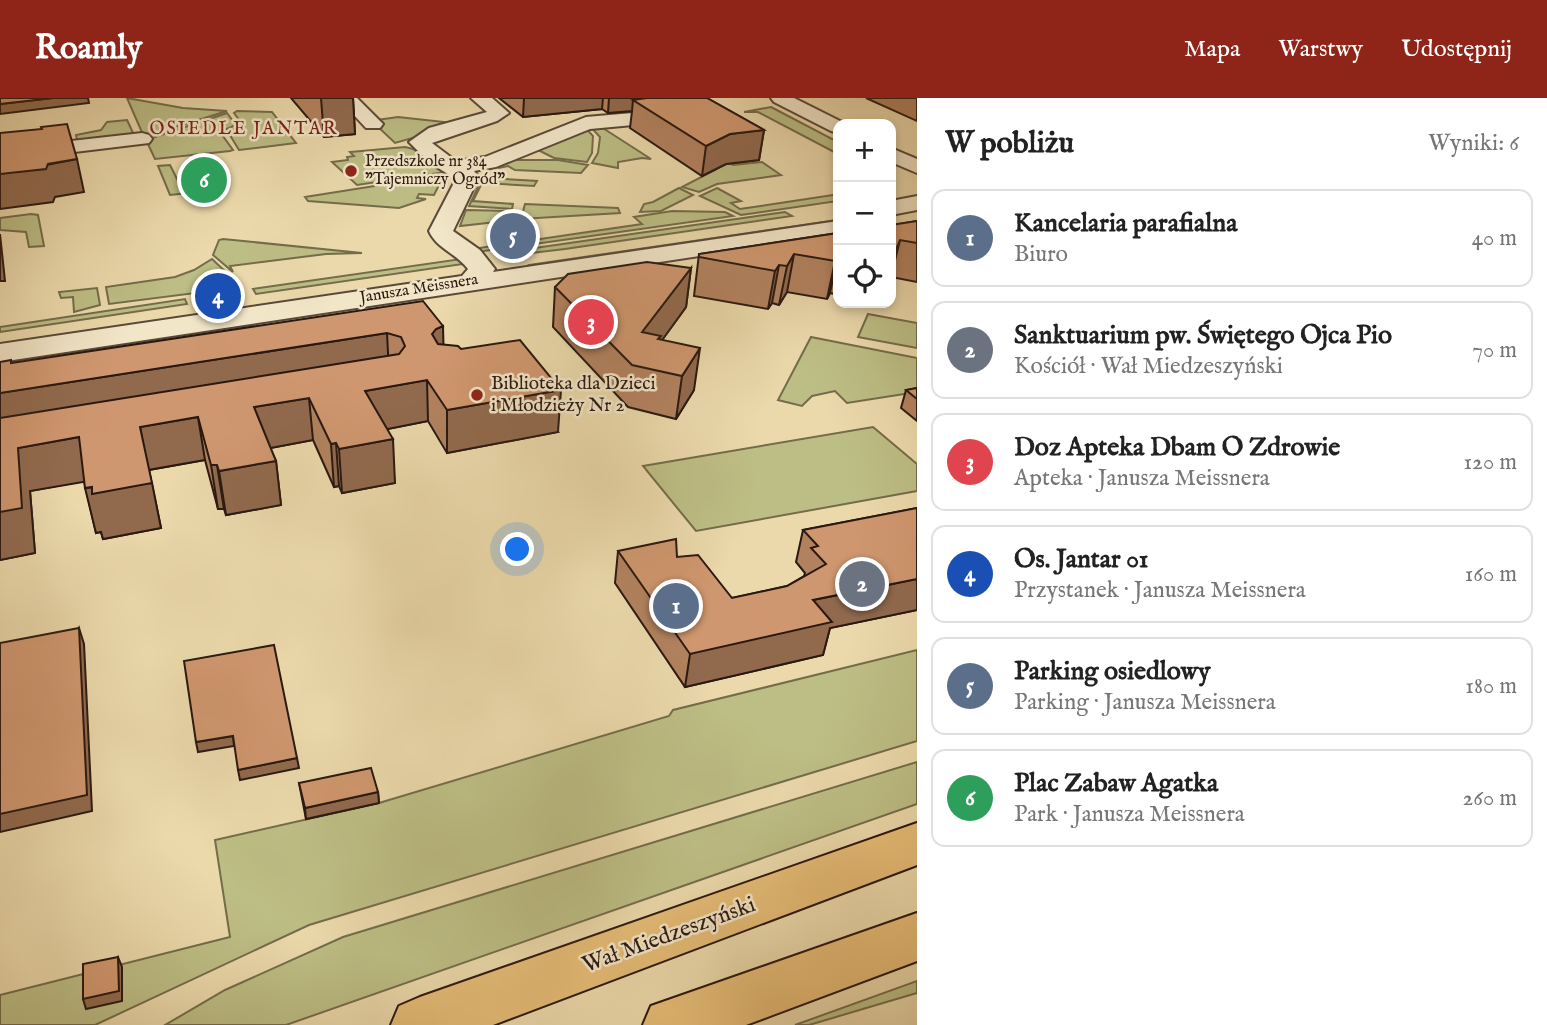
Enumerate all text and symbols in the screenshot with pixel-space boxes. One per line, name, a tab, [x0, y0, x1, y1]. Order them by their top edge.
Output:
text: Roamly	[35, 28, 142, 70]
text: Mapa	[1184, 34, 1240, 65]
text: Warstwy	[1278, 34, 1363, 65]
text: Udostępnij	[1401, 34, 1512, 65]
district label: OSIEDLE JANTAR	[150, 118, 338, 141]
map controls	[833, 119, 896, 308]
button: +	[833, 119, 896, 182]
text: W pobliżu	[945, 125, 1074, 163]
text: Wyniki: 6	[1428, 129, 1519, 158]
place label: Przedszkole nr 384 "Tajemniczy Ogród"	[365, 152, 505, 190]
pin: 6	[181, 154, 227, 206]
marker: Przedszkole nr 384 "Tajemniczy Ogród"	[343, 163, 359, 179]
button: −	[833, 182, 896, 245]
text: Kancelaria parafialna	[1014, 207, 1237, 240]
pin: 5	[490, 210, 536, 262]
text: 1	[966, 224, 974, 253]
text: 40 m	[1472, 224, 1517, 253]
text: Biuro	[1014, 240, 1068, 269]
button: locate	[833, 245, 896, 308]
pin: 4	[195, 270, 241, 322]
street label: Janusza Meissnera	[356, 270, 480, 309]
pin: 3	[568, 296, 614, 348]
text: Sanktuarium pw. Świętego Ojca Pio	[1014, 319, 1392, 352]
text: 2	[965, 336, 975, 365]
text: 70 m	[1472, 336, 1517, 365]
text: Kościół · Wał Miedzeszyński	[1014, 352, 1283, 381]
place label: Biblioteka dla Dzieci i Młodzieży Nr 2	[491, 372, 656, 418]
marker: Biblioteka dla Dzieci i Młodzieży Nr 2	[469, 387, 485, 403]
text: Doz Apteka Dbam O Zdrowie	[1014, 431, 1340, 464]
text: 3	[966, 448, 974, 477]
text: 120 m	[1464, 448, 1517, 477]
text: Apteka · Janusza Meissnera	[1014, 464, 1270, 493]
your location	[500, 532, 534, 566]
text: Os. Jantar 01	[1014, 543, 1149, 576]
pin: 2	[839, 558, 885, 610]
text: 4	[964, 560, 976, 589]
text: 160 m	[1465, 560, 1517, 589]
text: Przystanek · Janusza Meissnera	[1014, 576, 1306, 605]
pin: 1	[653, 580, 699, 632]
text: Parking osiedlowy	[1014, 655, 1210, 688]
text: 5	[966, 672, 974, 701]
text: 180 m	[1465, 672, 1517, 701]
text: Parking · Janusza Meissnera	[1014, 688, 1276, 717]
text: Plac Zabaw Agatka	[1014, 767, 1218, 800]
text: 6	[965, 784, 975, 813]
text: 260 m	[1462, 784, 1517, 813]
text: Park · Janusza Meissnera	[1014, 800, 1245, 829]
street label: Wał Miedzeszyński	[578, 890, 760, 980]

